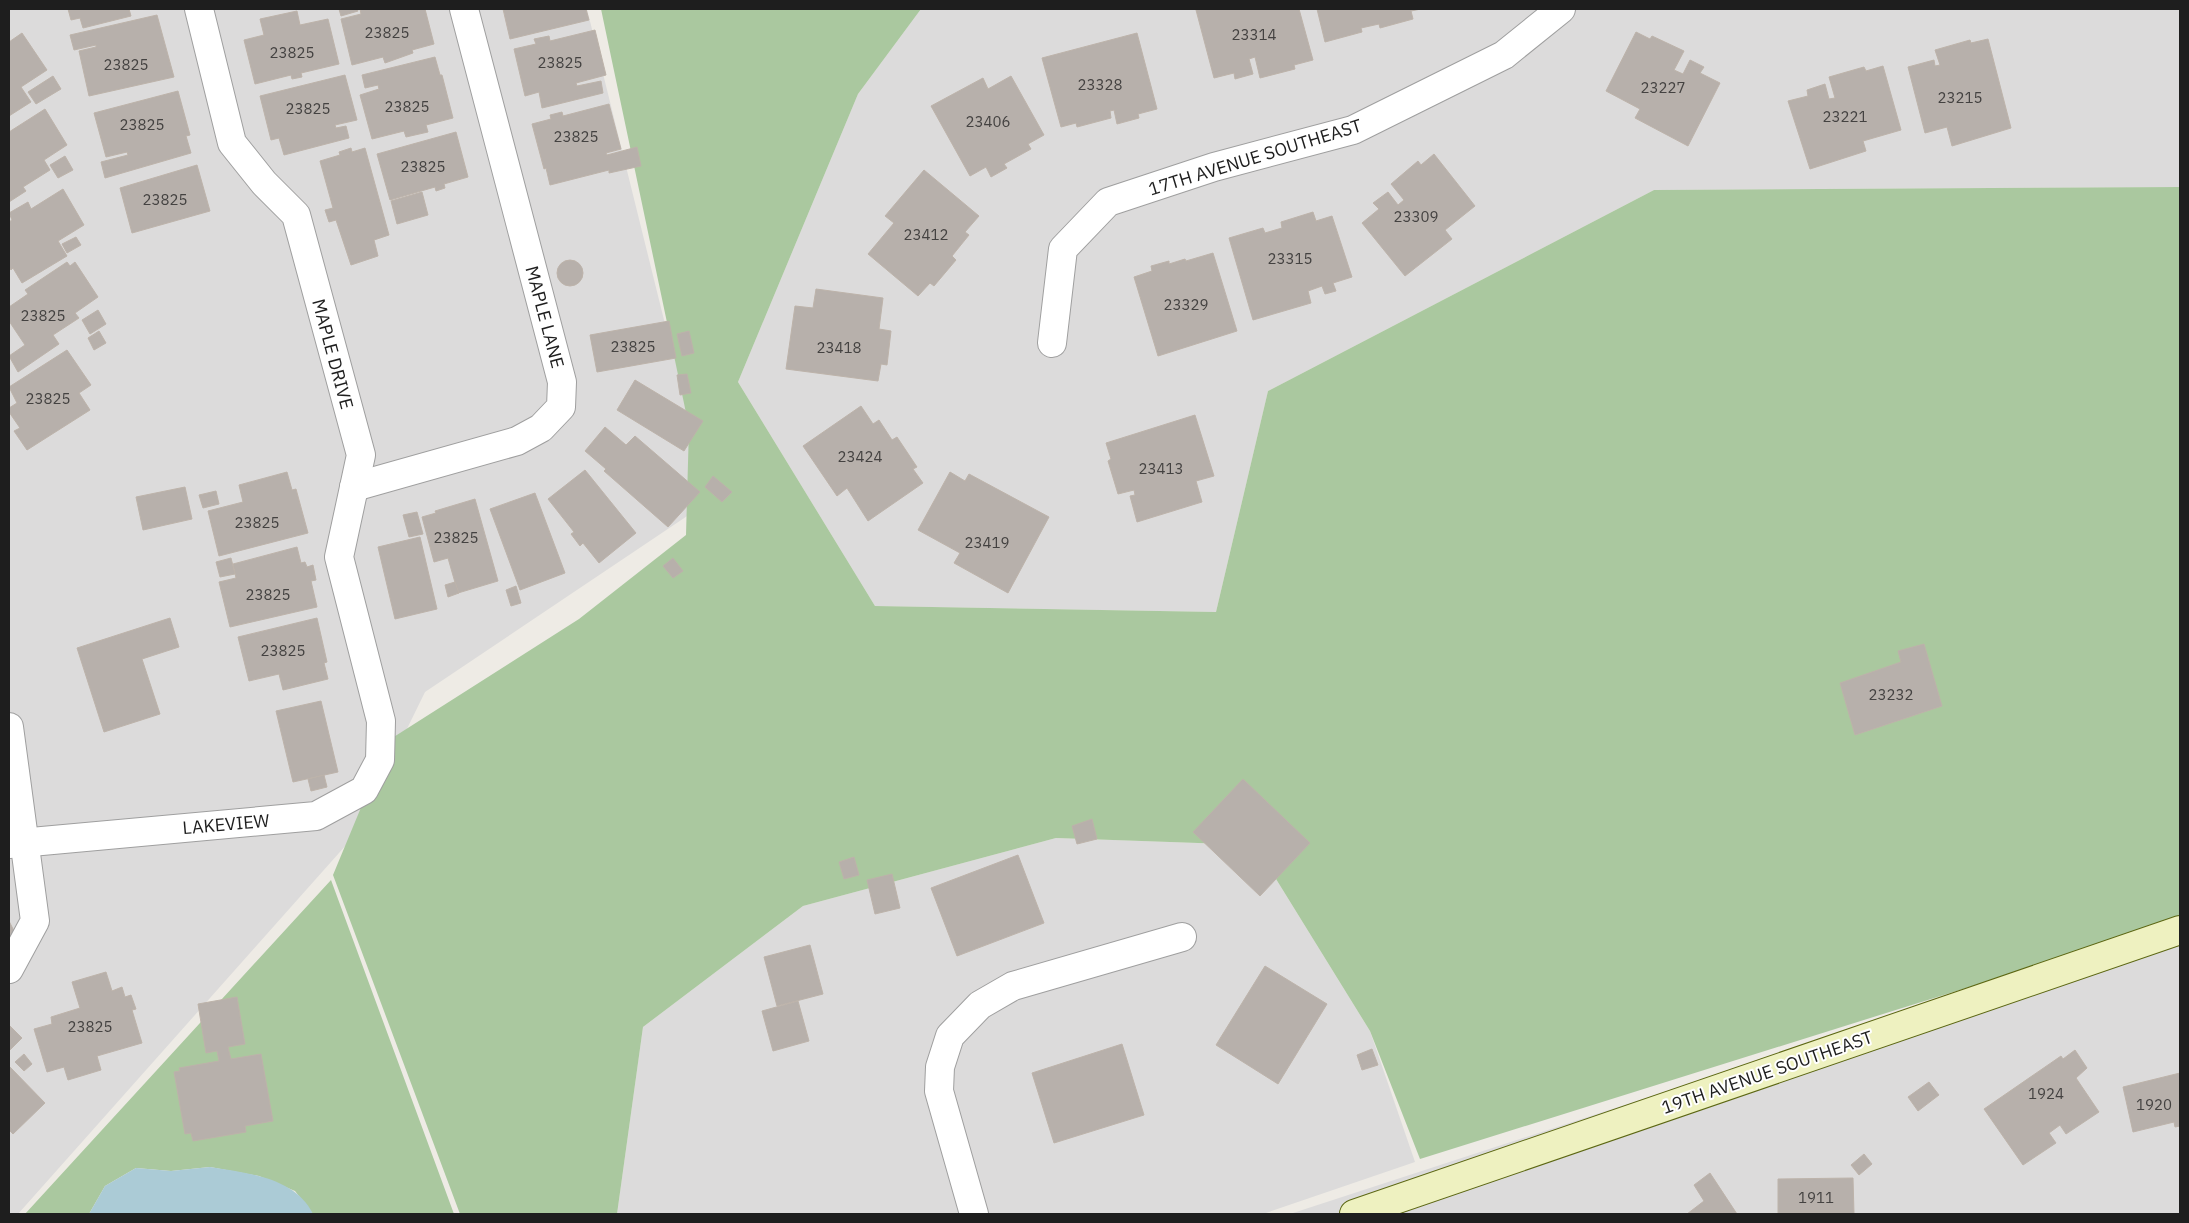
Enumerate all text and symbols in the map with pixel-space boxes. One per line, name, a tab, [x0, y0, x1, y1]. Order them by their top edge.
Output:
house number: 23825	[364, 23, 410, 42]
house number: 23314	[1231, 25, 1277, 44]
house number: 23825	[269, 43, 315, 62]
house number: 23825	[537, 53, 583, 72]
house number: 23825	[103, 55, 149, 74]
house number: 23328	[1077, 75, 1123, 94]
house number: 23227	[1640, 78, 1686, 97]
house number: 23215	[1937, 88, 1983, 107]
house number: 23825	[384, 97, 430, 116]
house number: 23825	[285, 99, 331, 118]
house number: 23221	[1822, 107, 1868, 126]
house number: 23406	[965, 112, 1011, 131]
street label: 17TH AVENUE SOUTHEAST	[1146, 114, 1364, 200]
house number: 23825	[119, 115, 165, 134]
house number: 23825	[553, 127, 599, 146]
house number: 23825	[400, 157, 446, 176]
house number: 23825	[142, 190, 188, 209]
house number: 23309	[1393, 207, 1439, 226]
house number: 23412	[903, 225, 949, 244]
house number: 23315	[1267, 249, 1313, 268]
street label: MAPLE LANE	[520, 263, 570, 371]
house number: 23329	[1163, 295, 1209, 314]
street label: MAPLE DRIVE	[307, 296, 359, 412]
house number: 23825	[20, 306, 66, 325]
house number: 23825	[610, 337, 656, 356]
house number: 23418	[816, 338, 862, 357]
house number: 23825	[25, 389, 71, 408]
house number: 23424	[837, 447, 883, 466]
house number: 23413	[1138, 459, 1184, 478]
house number: 23825	[234, 513, 280, 532]
house number: 23825	[433, 528, 479, 547]
house number: 23419	[964, 533, 1010, 552]
house number: 23825	[245, 585, 291, 604]
house number: 23825	[260, 641, 306, 660]
house number: 23232	[1868, 685, 1914, 704]
street label: LAKEVIEW	[181, 809, 271, 839]
house number: 23825	[67, 1017, 113, 1036]
street label: 19TH AVENUE SOUTHEAST	[1658, 1025, 1876, 1119]
house number: 1924	[2028, 1084, 2064, 1103]
house number: 1920	[2136, 1095, 2172, 1114]
house number: 1911	[1798, 1188, 1834, 1207]

